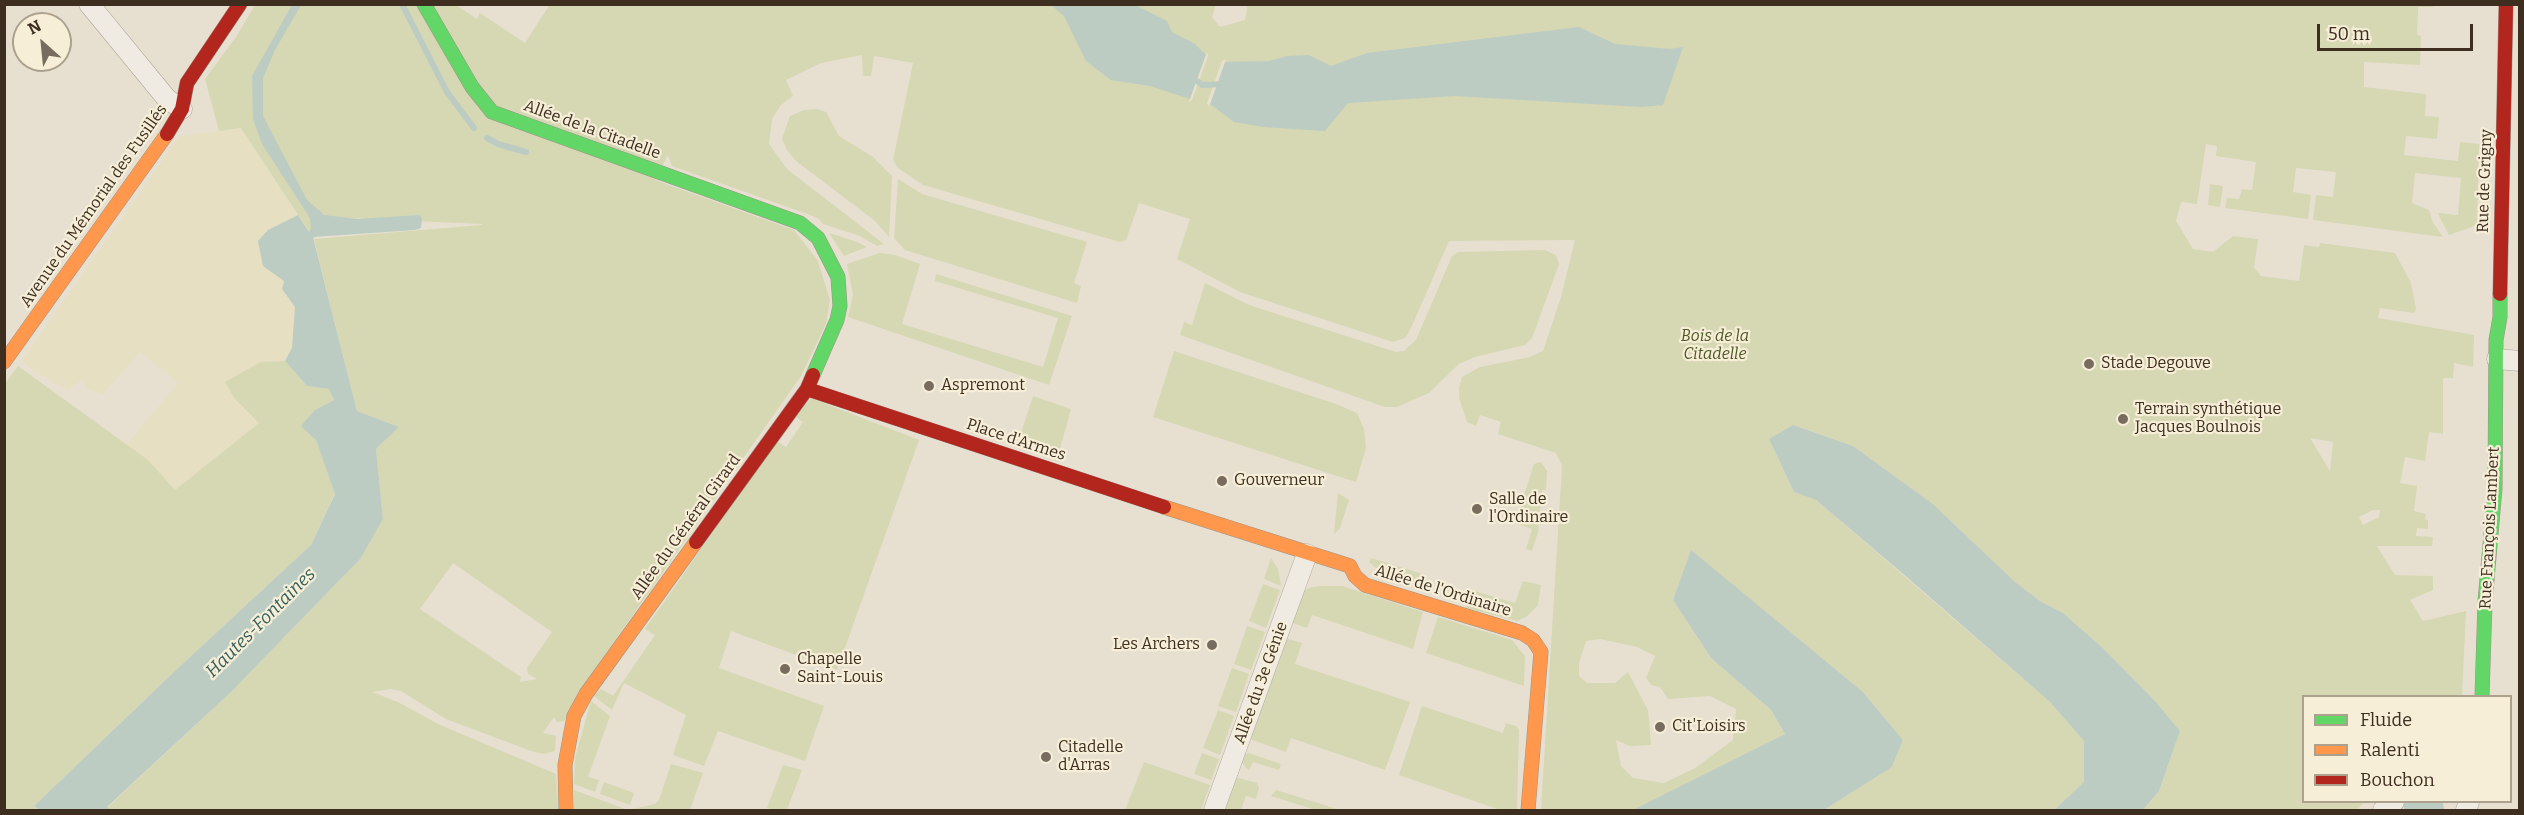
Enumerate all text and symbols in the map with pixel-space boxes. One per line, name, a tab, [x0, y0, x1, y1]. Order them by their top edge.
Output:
north arrow	[12, 12, 72, 72]
scale bar	[2320, 12, 2476, 50]
text: N	[25, 16, 44, 39]
text: 50 m	[2328, 23, 2370, 45]
street label: Allée de la Citadelle	[521, 96, 663, 164]
street label: Avenue du Mémorial des Fusillés	[16, 101, 172, 311]
street label: Rue de Grigny	[2474, 129, 2496, 233]
park label: Bois de la Citadelle	[1681, 327, 1749, 365]
place label: Stade Degouve	[2101, 354, 2211, 374]
marker: Stade Degouve	[2082, 357, 2096, 371]
place label: Aspremont	[941, 376, 1025, 396]
marker: Aspremont	[922, 379, 936, 393]
place label: Terrain synthétique Jacques Boulnois	[2135, 400, 2281, 438]
marker: Terrain synthétique Jacques Boulnois	[2116, 412, 2130, 426]
street label: Place d'Armes	[964, 415, 1068, 465]
street label: Rue François Lambert	[2476, 446, 2504, 610]
street label: Allée du Général Girard	[627, 451, 745, 603]
place label: Gouverneur	[1234, 471, 1324, 491]
marker: Gouverneur	[1215, 474, 1229, 488]
place label: Salle de l'Ordinaire	[1489, 490, 1568, 528]
marker: Salle de l'Ordinaire	[1470, 502, 1484, 516]
street label: Allée de l'Ordinaire	[1372, 561, 1514, 621]
water label: Hautes-Fontaines	[202, 564, 320, 682]
street label: Allée du 3e Génie	[1230, 619, 1292, 747]
place label: Les Archers	[1113, 635, 1200, 655]
marker: Les Archers	[1205, 638, 1219, 652]
place label: Chapelle Saint-Louis	[797, 650, 883, 688]
marker: Chapelle Saint-Louis	[778, 662, 792, 676]
legend	[2302, 695, 2512, 803]
text: Fluide	[2360, 709, 2412, 731]
place label: Cit'Loisirs	[1672, 717, 1746, 737]
marker: Cit'Loisirs	[1653, 720, 1667, 734]
place label: Citadelle d'Arras	[1058, 738, 1123, 776]
text: Ralenti	[2360, 739, 2420, 761]
marker: Citadelle d'Arras	[1039, 750, 1053, 764]
text: Bouchon	[2360, 769, 2435, 791]

